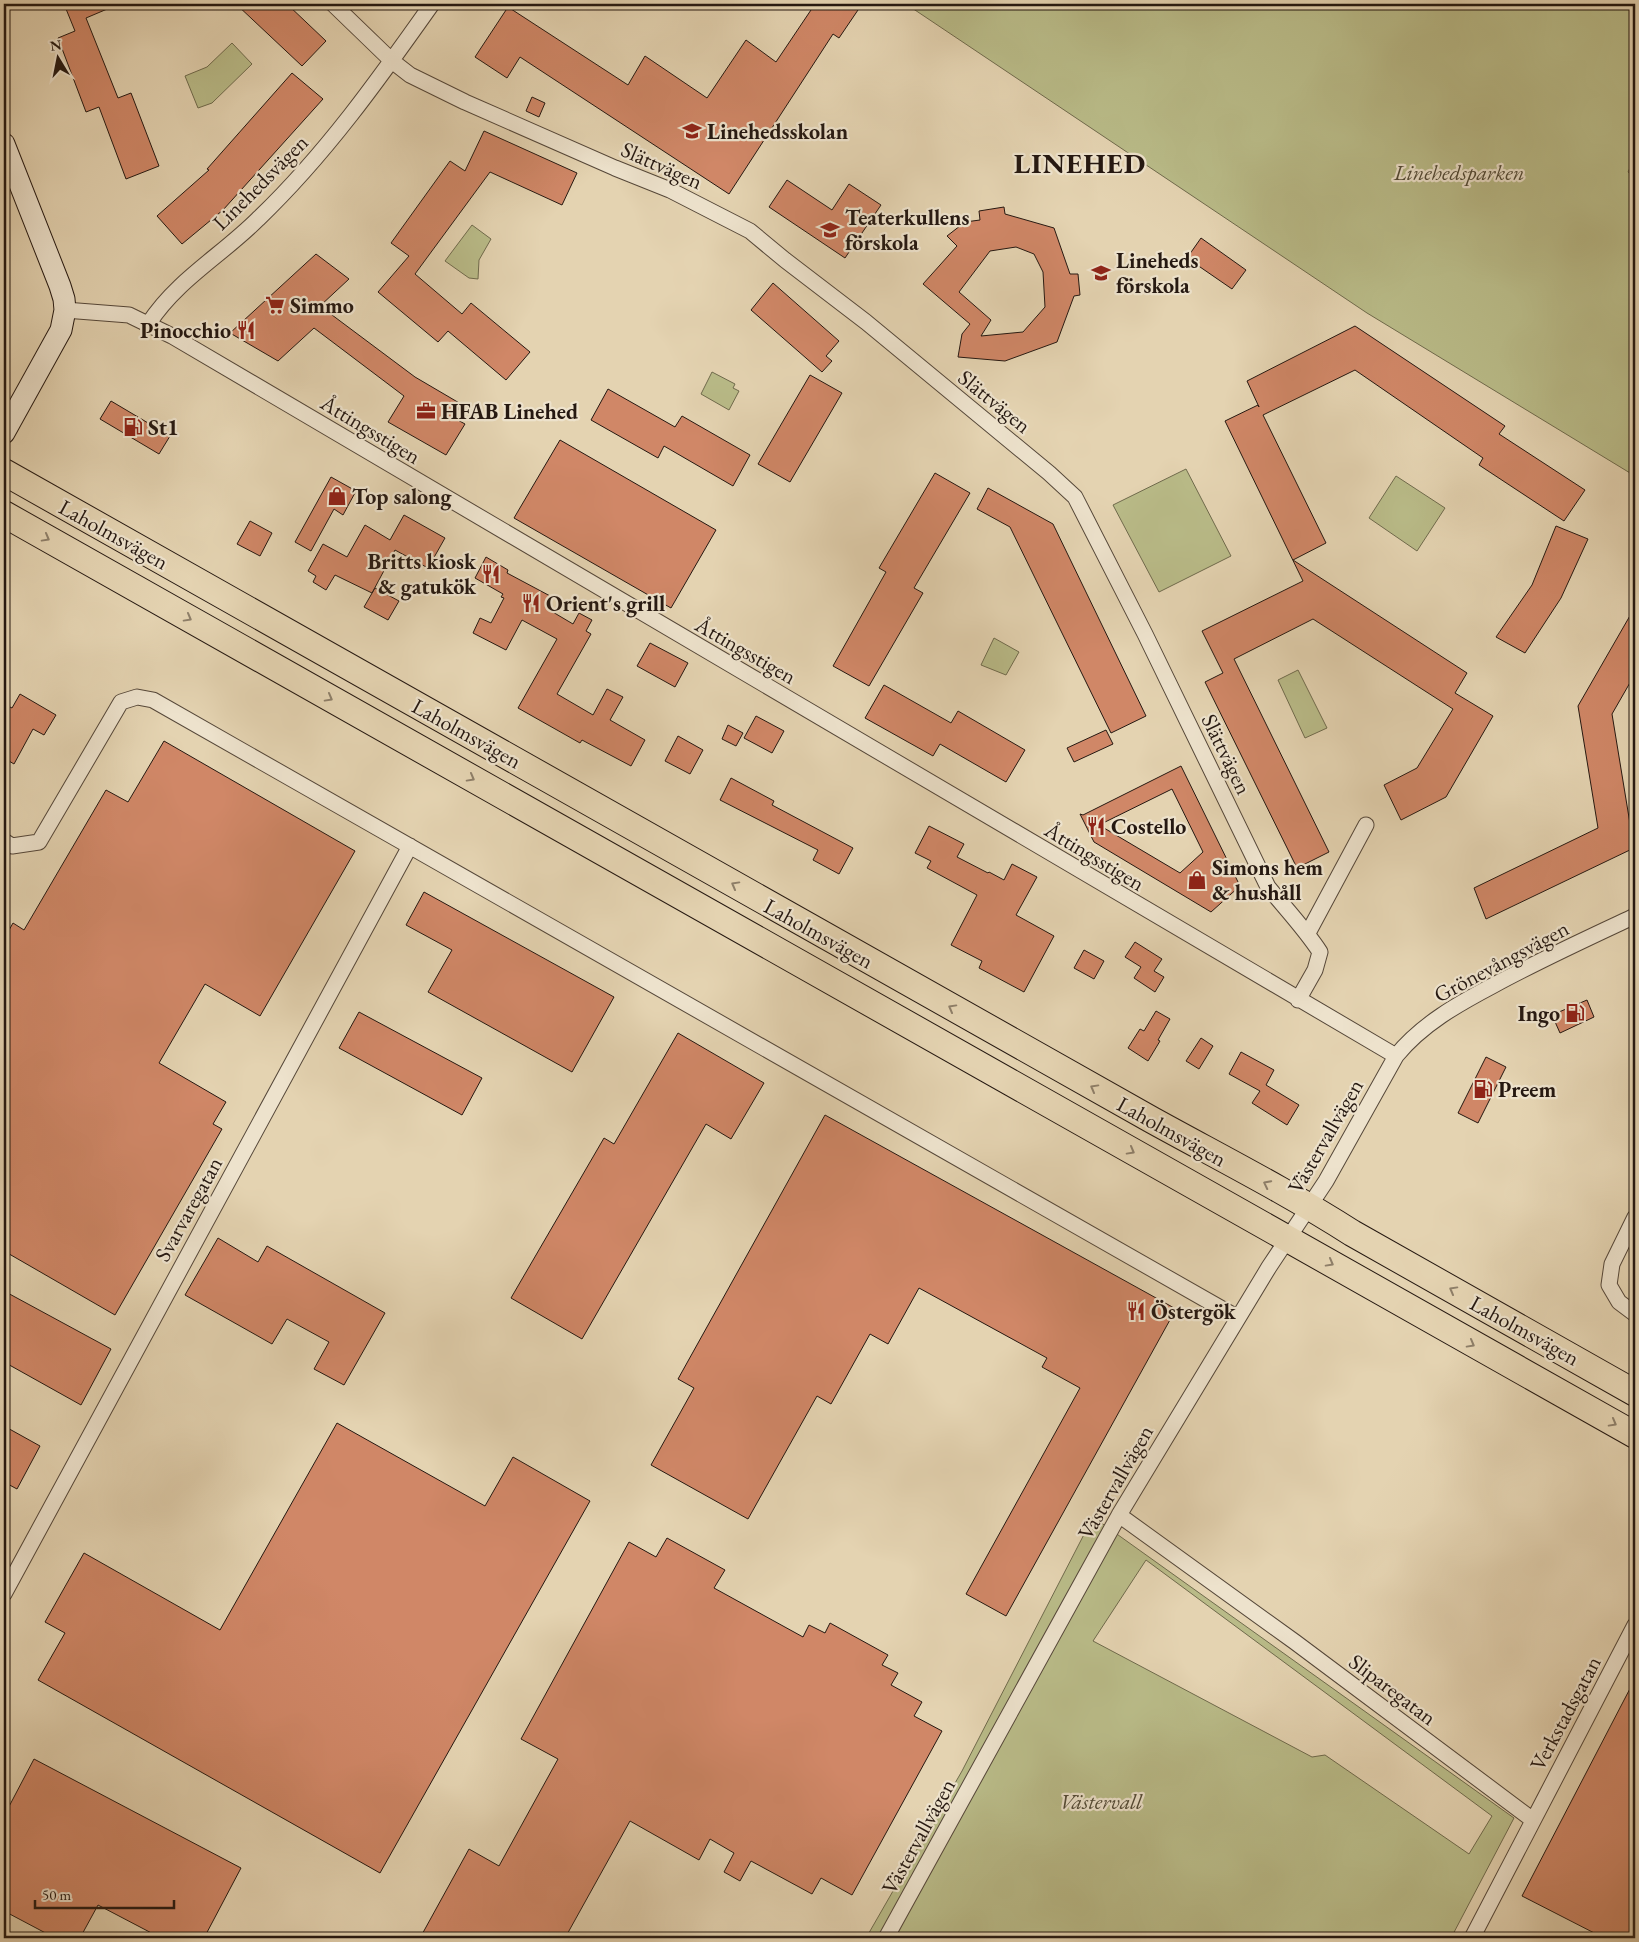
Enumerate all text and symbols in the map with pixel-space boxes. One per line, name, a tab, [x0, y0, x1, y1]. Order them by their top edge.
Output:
north arrow	[32, 32, 82, 82]
text: N	[49, 35, 64, 55]
place label: Linehedsskolan	[707, 117, 849, 146]
school or university icon: Linehedsskolan	[681, 120, 703, 142]
street label: Linehedsvägen	[206, 128, 315, 237]
street label: Slättvägen	[617, 135, 707, 196]
district label: LINEHED	[1014, 145, 1146, 181]
park label: Linehedsparken	[1393, 158, 1524, 187]
place label: Teaterkullens förskola	[845, 203, 969, 257]
school or university icon: Teaterkullens förskola	[819, 219, 841, 241]
place label: Lineheds förskola	[1116, 246, 1199, 300]
school or university icon: Lineheds förskola	[1090, 262, 1112, 284]
place label: Simmo	[290, 291, 354, 320]
supermarket icon: Simmo	[264, 294, 286, 316]
place label: Pinocchio	[140, 316, 231, 345]
restaurant icon: Pinocchio	[235, 319, 257, 341]
street label: Slättvägen	[952, 363, 1038, 440]
street label: Åttingsstigen	[314, 388, 426, 471]
place label: HFAB Linehed	[441, 397, 578, 426]
office icon: HFAB Linehed	[415, 400, 437, 422]
place label: St1	[148, 413, 179, 442]
fuel station icon: St1	[122, 416, 144, 438]
place label: Top salong	[352, 482, 453, 511]
shop icon: Top salong	[326, 485, 348, 507]
street label: Laholmsvägen	[54, 492, 174, 577]
one-way arrow	[41, 532, 50, 542]
place label: Britts kiosk & gatukök	[367, 547, 477, 601]
restaurant icon: Britts kiosk & gatukök	[480, 563, 502, 585]
place label: Orient's grill	[546, 589, 665, 618]
restaurant icon: Orient's grill	[520, 592, 542, 614]
street label: Åttingsstigen	[689, 609, 802, 691]
one-way arrow	[182, 612, 191, 622]
street label: Laholmsvägen	[407, 691, 527, 776]
one-way arrow	[324, 692, 333, 702]
street label: Slättvägen	[1195, 709, 1259, 800]
one-way arrow	[465, 772, 474, 782]
place label: Costello	[1111, 812, 1186, 841]
street label: Åttingsstigen	[1038, 815, 1150, 898]
restaurant icon: Costello	[1085, 815, 1107, 837]
place label: Simons hem & hushåll	[1212, 853, 1323, 907]
shop icon: Simons hem & hushåll	[1186, 869, 1208, 891]
one-way arrow	[731, 881, 740, 891]
street label: Laholmsvägen	[759, 891, 879, 976]
street label: Grönevångsvägen	[1429, 914, 1574, 1009]
place label: Ingo	[1518, 999, 1560, 1028]
fuel station icon: Ingo	[1564, 1002, 1586, 1024]
one-way arrow	[949, 1004, 958, 1014]
street label: Västervallvägen	[1281, 1073, 1370, 1199]
place label: Preem	[1498, 1075, 1557, 1104]
fuel station icon: Preem	[1472, 1078, 1494, 1100]
one-way arrow	[1090, 1084, 1099, 1094]
street label: Laholmsvägen	[1112, 1089, 1232, 1174]
one-way arrow	[1125, 1144, 1134, 1154]
street label: Svarvaregatan	[148, 1151, 229, 1267]
one-way arrow	[1263, 1180, 1272, 1190]
one-way arrow	[1325, 1257, 1334, 1267]
one-way arrow	[1449, 1286, 1458, 1296]
street label: Laholmsvägen	[1465, 1288, 1585, 1373]
place label: Östergök	[1151, 1297, 1237, 1326]
restaurant icon: Östergök	[1125, 1300, 1147, 1322]
one-way arrow	[1466, 1337, 1475, 1347]
one-way arrow	[1608, 1417, 1617, 1427]
street label: Västervallvägen	[1071, 1419, 1160, 1545]
street label: Sliparegatan	[1343, 1647, 1443, 1732]
street label: Verkstadsgatan	[1523, 1651, 1608, 1775]
street label: Västervallvägen	[875, 1773, 962, 1899]
park label: Västervall	[1060, 1787, 1143, 1816]
scale bar	[35, 1877, 174, 1909]
text: 50 m	[42, 1885, 71, 1904]

